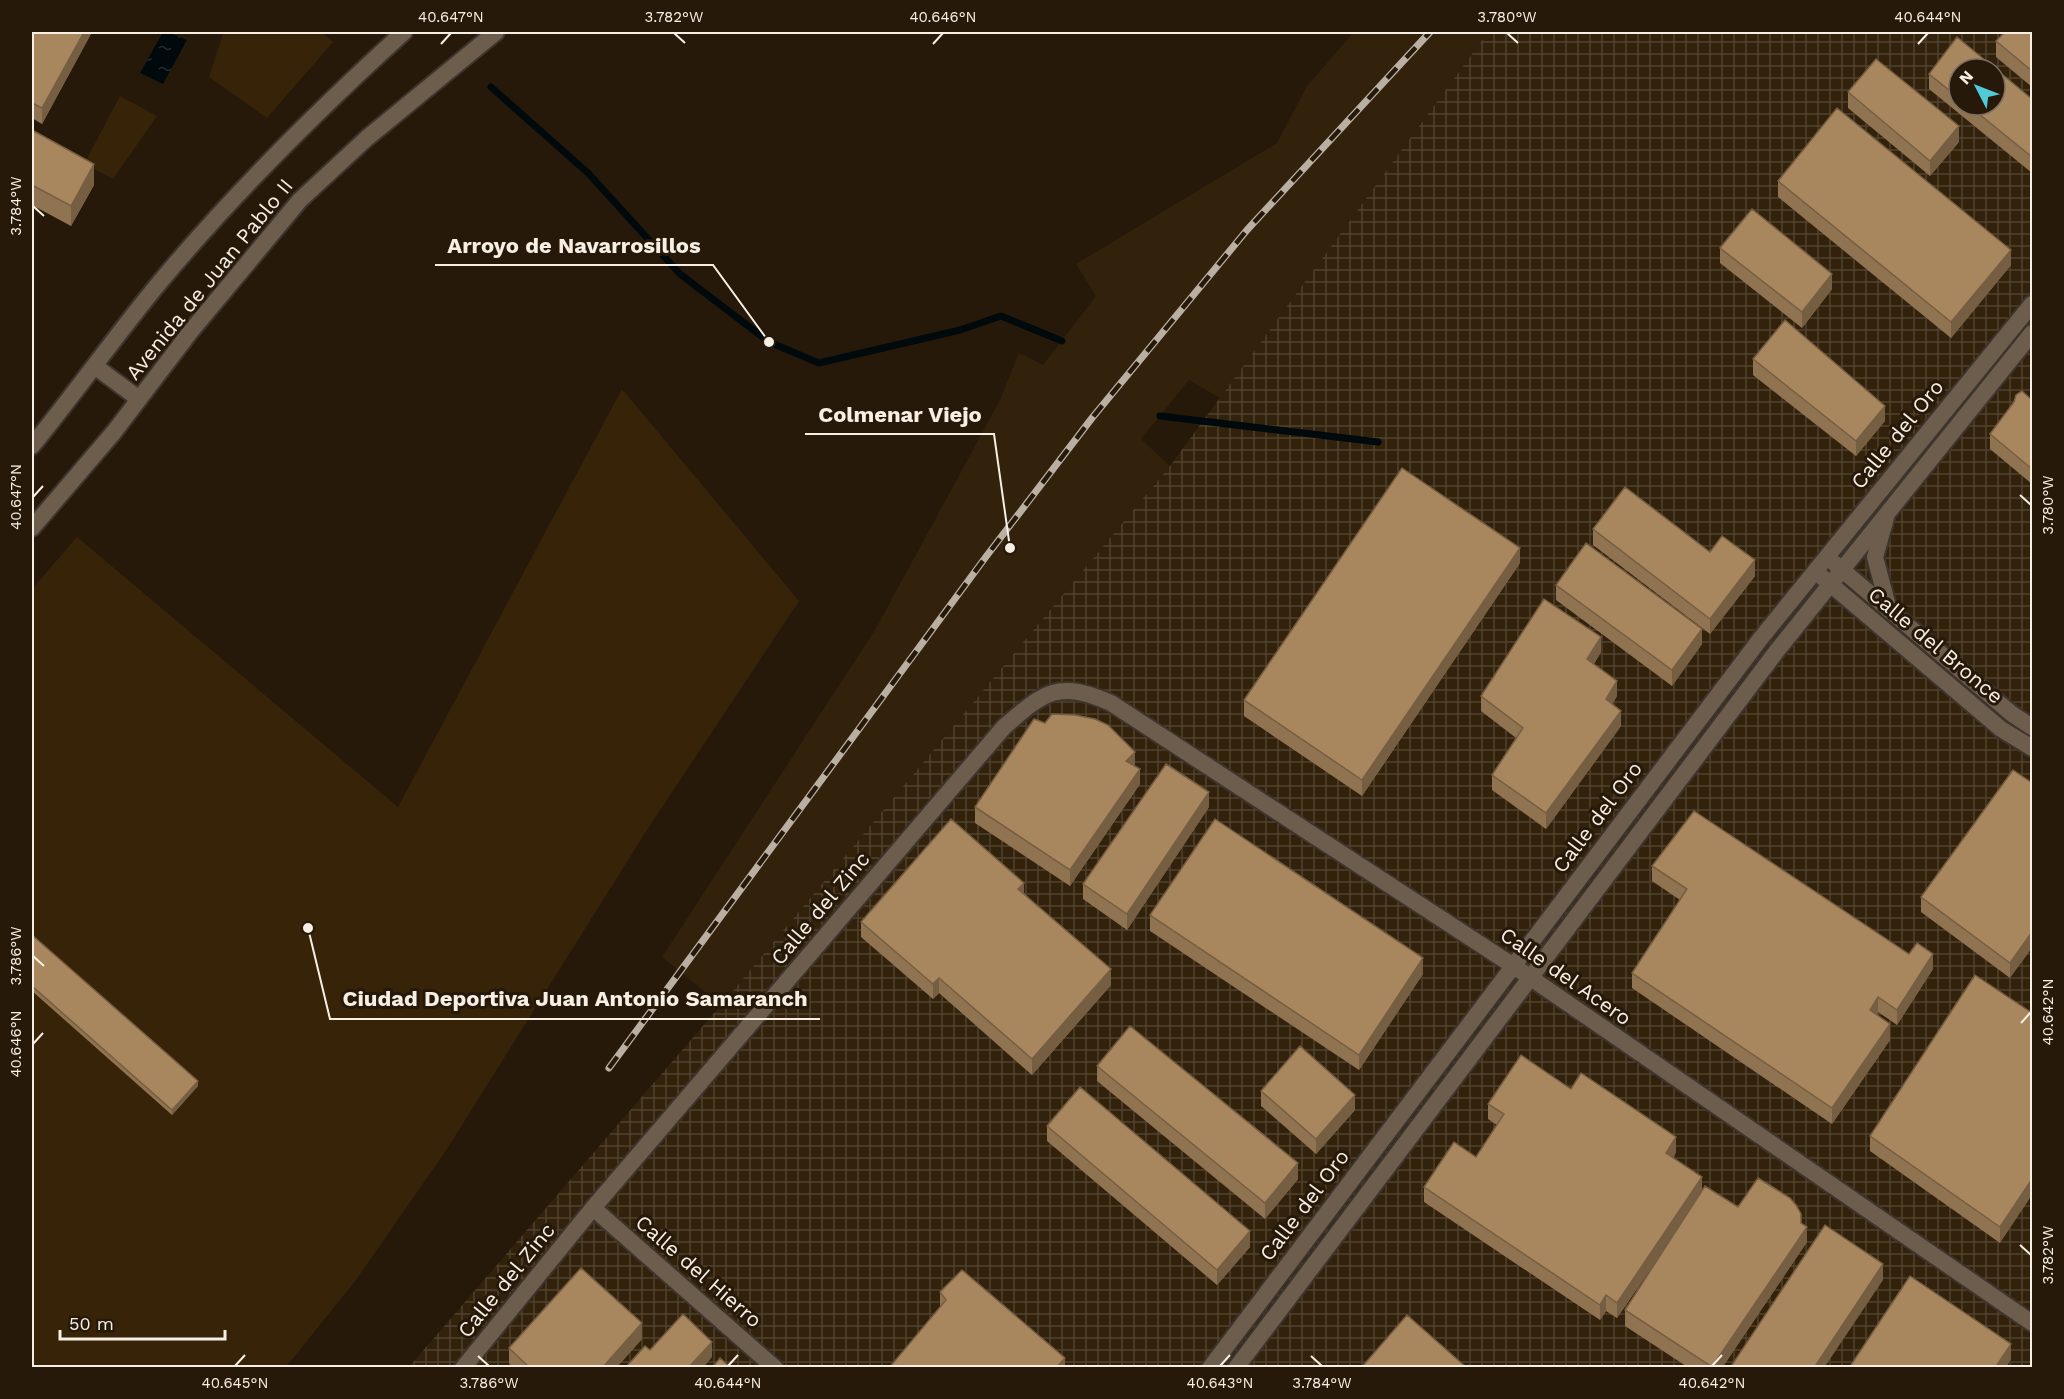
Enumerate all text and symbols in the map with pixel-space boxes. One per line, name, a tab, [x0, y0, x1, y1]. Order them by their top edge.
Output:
text: 40.647°N	[418, 8, 484, 26]
text: 3.782°W	[645, 8, 703, 26]
text: 40.646°N	[909, 8, 977, 26]
text: 3.780°W	[1477, 8, 1537, 26]
text: 40.644°N	[1894, 8, 1962, 26]
north arrow	[1947, 57, 2007, 117]
text: N	[1955, 67, 1977, 88]
street label: Avenida de Juan Pablo II	[120, 173, 298, 385]
text: 3.784°W	[7, 176, 25, 236]
callout: Arroyo de Navarrosillos	[435, 225, 713, 265]
text: Arroyo de Navarrosillos	[447, 233, 701, 258]
street label: Calle del Oro	[1845, 374, 1949, 494]
callout: Colmenar Viejo	[805, 394, 994, 434]
text: Colmenar Viejo	[818, 402, 982, 427]
text: 40.647°N	[7, 464, 25, 530]
text: 3.780°W	[2039, 475, 2057, 535]
street label: Calle del Bronce	[1864, 581, 2008, 709]
street label: Calle del Oro	[1547, 756, 1647, 878]
street label: Calle del Zinc	[765, 846, 875, 970]
street label: Calle del Acero	[1496, 922, 1636, 1030]
text: 3.786°W	[7, 926, 25, 986]
callout: Ciudad Deportiva Juan Antonio Samaranch	[330, 979, 820, 1019]
text: 40.642°N	[2039, 979, 2057, 1045]
text: Ciudad Deportiva Juan Antonio Samaranch	[342, 986, 808, 1011]
text: 40.646°N	[7, 1010, 25, 1078]
street label: Calle del Oro	[1254, 1144, 1354, 1266]
street label: Calle del Hierro	[631, 1209, 767, 1333]
street label: Calle del Zinc	[452, 1218, 560, 1342]
text: 3.782°W	[2039, 1226, 2057, 1284]
scale bar	[60, 1303, 225, 1341]
text: 50 m	[69, 1313, 114, 1334]
text: 40.645°N	[202, 1374, 268, 1392]
text: 3.786°W	[459, 1374, 519, 1392]
text: 40.644°N	[694, 1374, 762, 1392]
text: 40.643°N	[1187, 1374, 1253, 1392]
text: 3.784°W	[1292, 1374, 1352, 1392]
text: 40.642°N	[1679, 1374, 1745, 1392]

